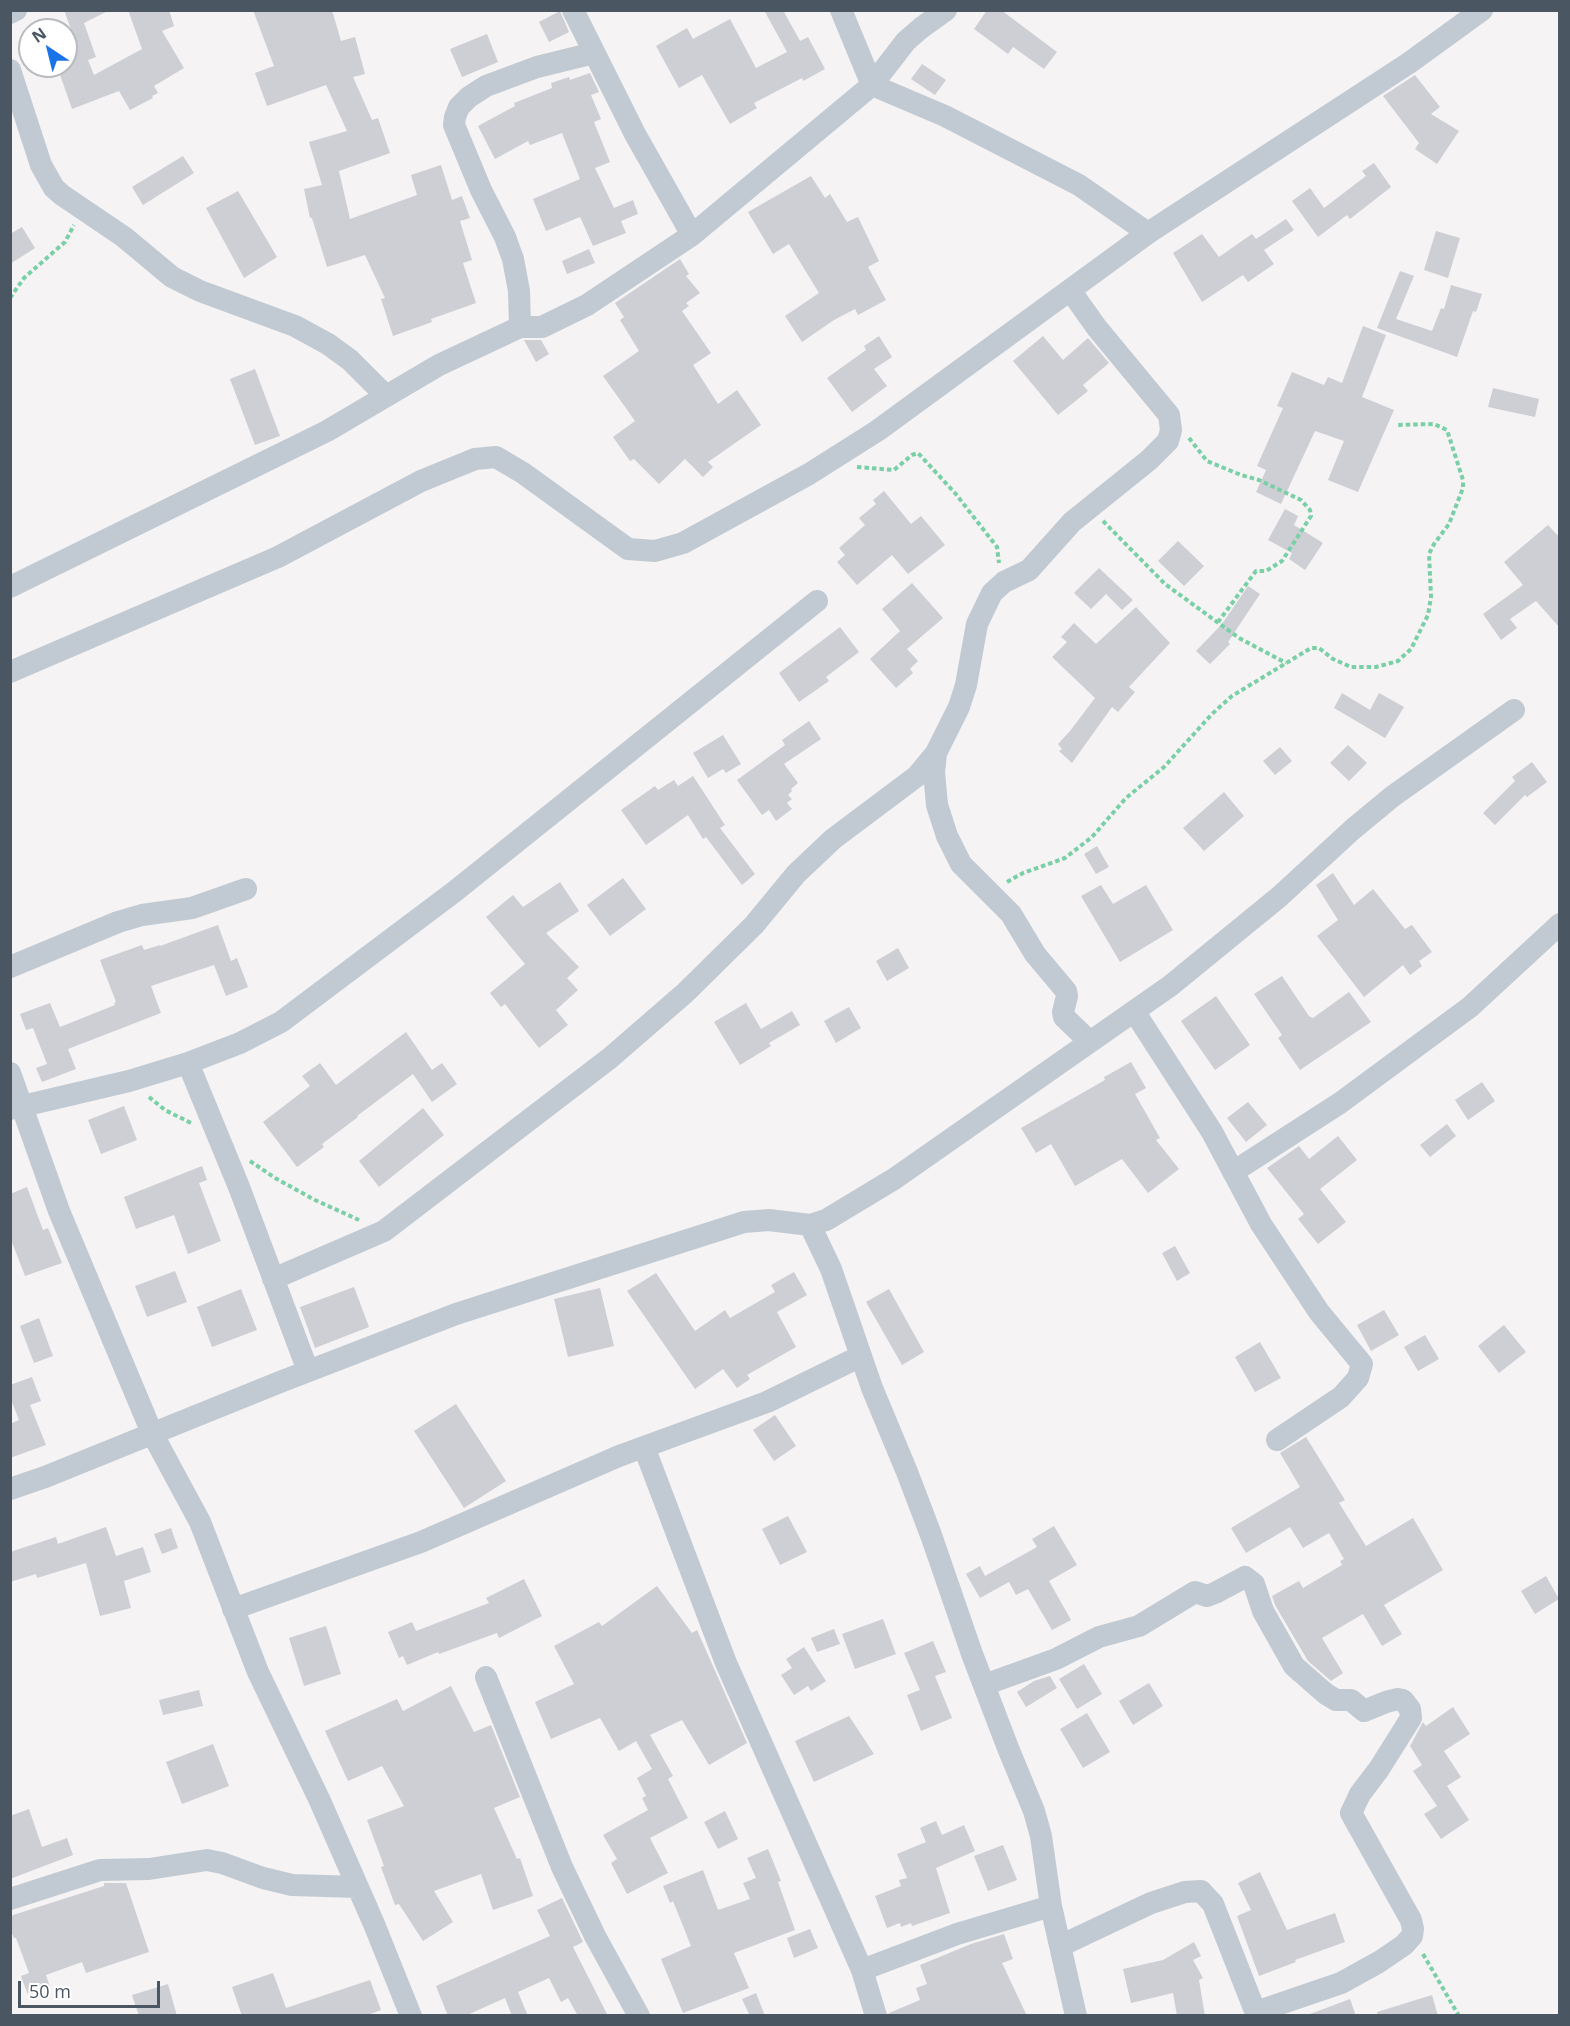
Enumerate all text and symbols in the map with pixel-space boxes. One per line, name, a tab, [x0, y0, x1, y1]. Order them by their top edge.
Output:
north arrow	[18, 18, 78, 78]
text: N	[27, 22, 50, 48]
scale bar	[21, 1969, 164, 2007]
text: 50 m	[29, 1979, 71, 2003]

